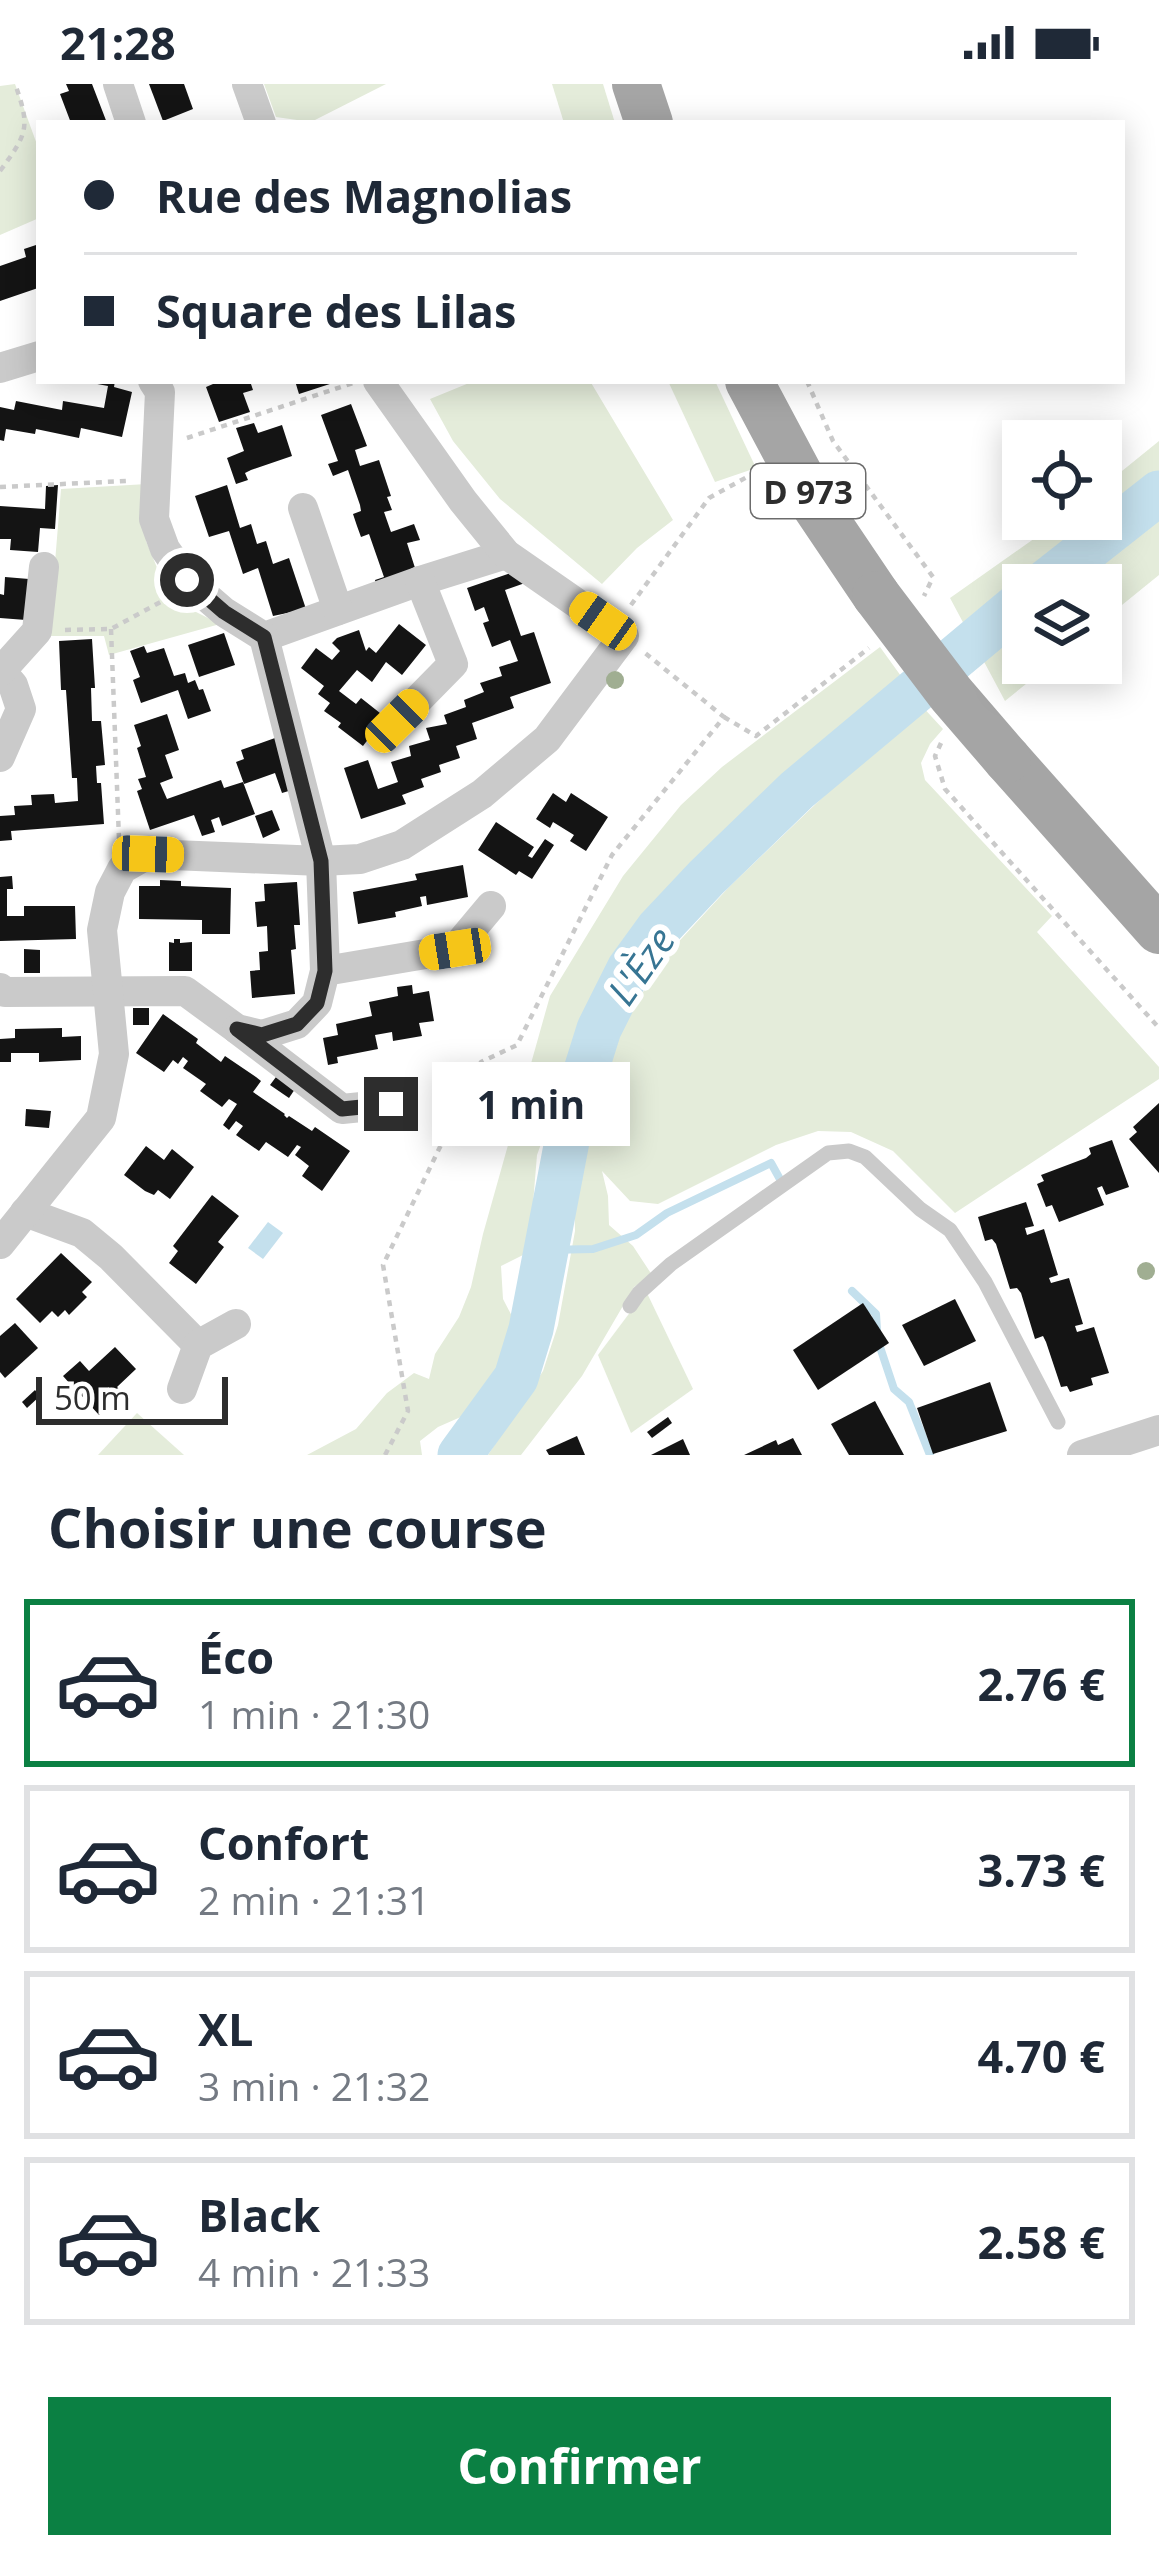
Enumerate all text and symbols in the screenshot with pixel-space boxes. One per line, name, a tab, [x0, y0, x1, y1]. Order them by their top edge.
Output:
text: 21:28	[60, 12, 176, 73]
text: Rue des Magnolias	[156, 165, 572, 226]
text: Square des Lilas	[156, 280, 516, 341]
map controls	[1002, 420, 1122, 684]
button: locate	[1002, 420, 1122, 540]
road number: D 973	[751, 464, 865, 518]
route start	[160, 553, 214, 607]
button: layers	[1002, 564, 1122, 684]
car	[563, 586, 643, 656]
car	[359, 683, 435, 759]
car	[111, 835, 185, 873]
water label: L'Èze	[594, 915, 686, 1015]
car	[417, 926, 493, 972]
callout: 1 min	[433, 1062, 631, 1146]
route end	[364, 1077, 418, 1131]
text: 1 min	[477, 1077, 585, 1130]
scale bar	[36, 1371, 228, 1424]
text: 50 m	[54, 1375, 131, 1420]
text: Choisir une course	[48, 1490, 547, 1564]
text: Éco	[198, 1626, 274, 1687]
icon: car	[54, 1629, 162, 1737]
text: 2.76 €	[978, 1653, 1105, 1714]
text: 1 min · 21:30	[198, 1687, 430, 1740]
text: Confort	[198, 1812, 369, 1873]
icon: car	[54, 1815, 162, 1923]
text: 3.73 €	[978, 1839, 1105, 1900]
text: 2 min · 21:31	[198, 1873, 430, 1926]
text: XL	[198, 1998, 253, 2059]
icon: car	[54, 2001, 162, 2109]
text: 4.70 €	[978, 2025, 1105, 2086]
text: 3 min · 21:32	[198, 2059, 430, 2112]
text: Black	[198, 2184, 320, 2245]
icon: car	[54, 2187, 162, 2295]
text: 2.58 €	[978, 2211, 1105, 2272]
text: 4 min · 21:33	[198, 2245, 430, 2298]
button: Confirmer	[48, 2397, 1111, 2535]

